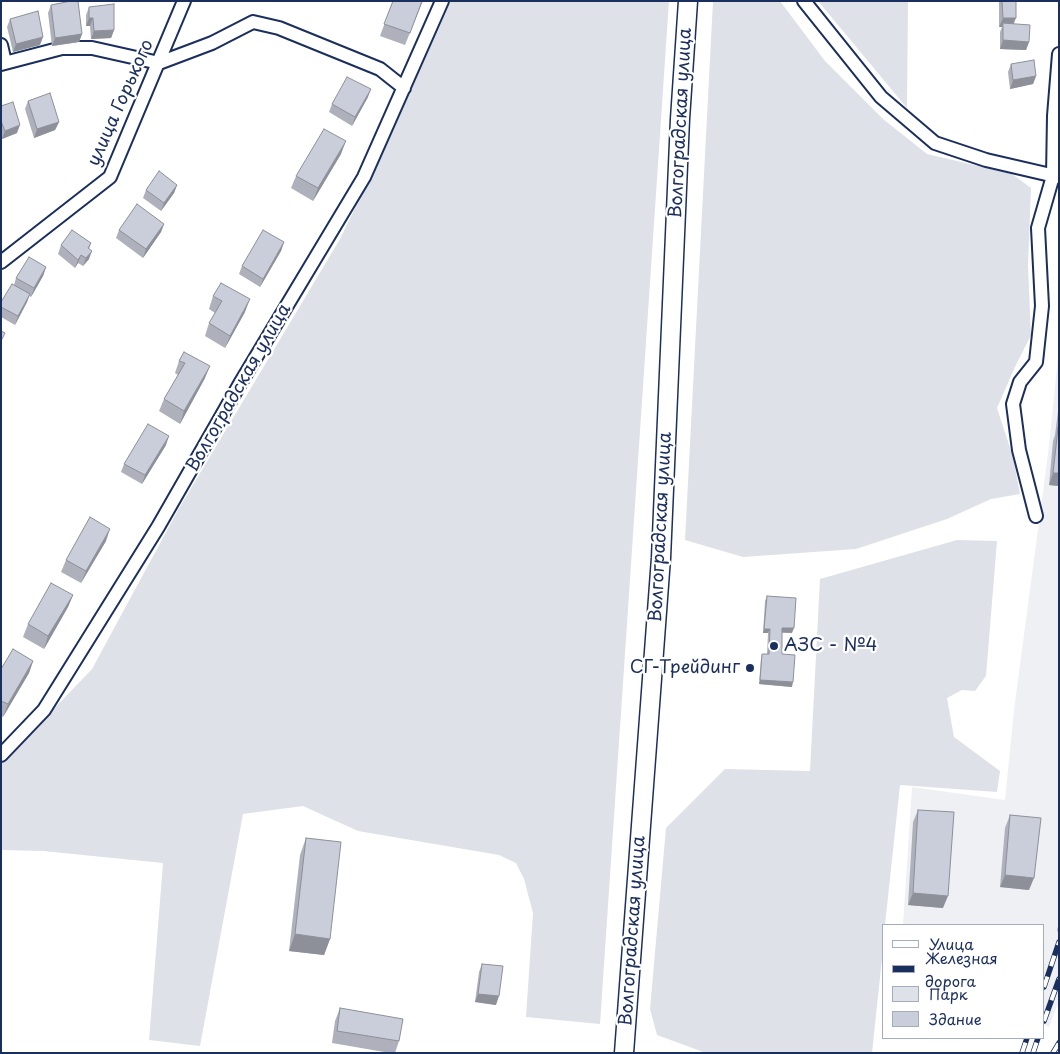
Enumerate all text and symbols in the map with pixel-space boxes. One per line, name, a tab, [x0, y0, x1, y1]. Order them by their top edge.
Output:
street label: Волгоградская улица	[665, 27, 697, 219]
street label: улица Горького	[83, 36, 159, 170]
street label: Волгоградская улица	[182, 300, 296, 476]
street label: Волгоградская улица	[645, 431, 677, 623]
place label: АЗС - №4	[784, 635, 878, 657]
marker: АЗС - №4	[768, 640, 780, 652]
place label: СГ-Трейдинг	[630, 657, 740, 679]
marker: СГ-Трейдинг	[744, 662, 756, 674]
street label: Волгоградская улица	[616, 835, 650, 1027]
legend	[882, 924, 1045, 1039]
text: Улица	[929, 932, 974, 955]
text: Железная дорога	[925, 946, 998, 992]
text: Парк	[929, 982, 968, 1005]
text: Здание	[929, 1007, 982, 1030]

